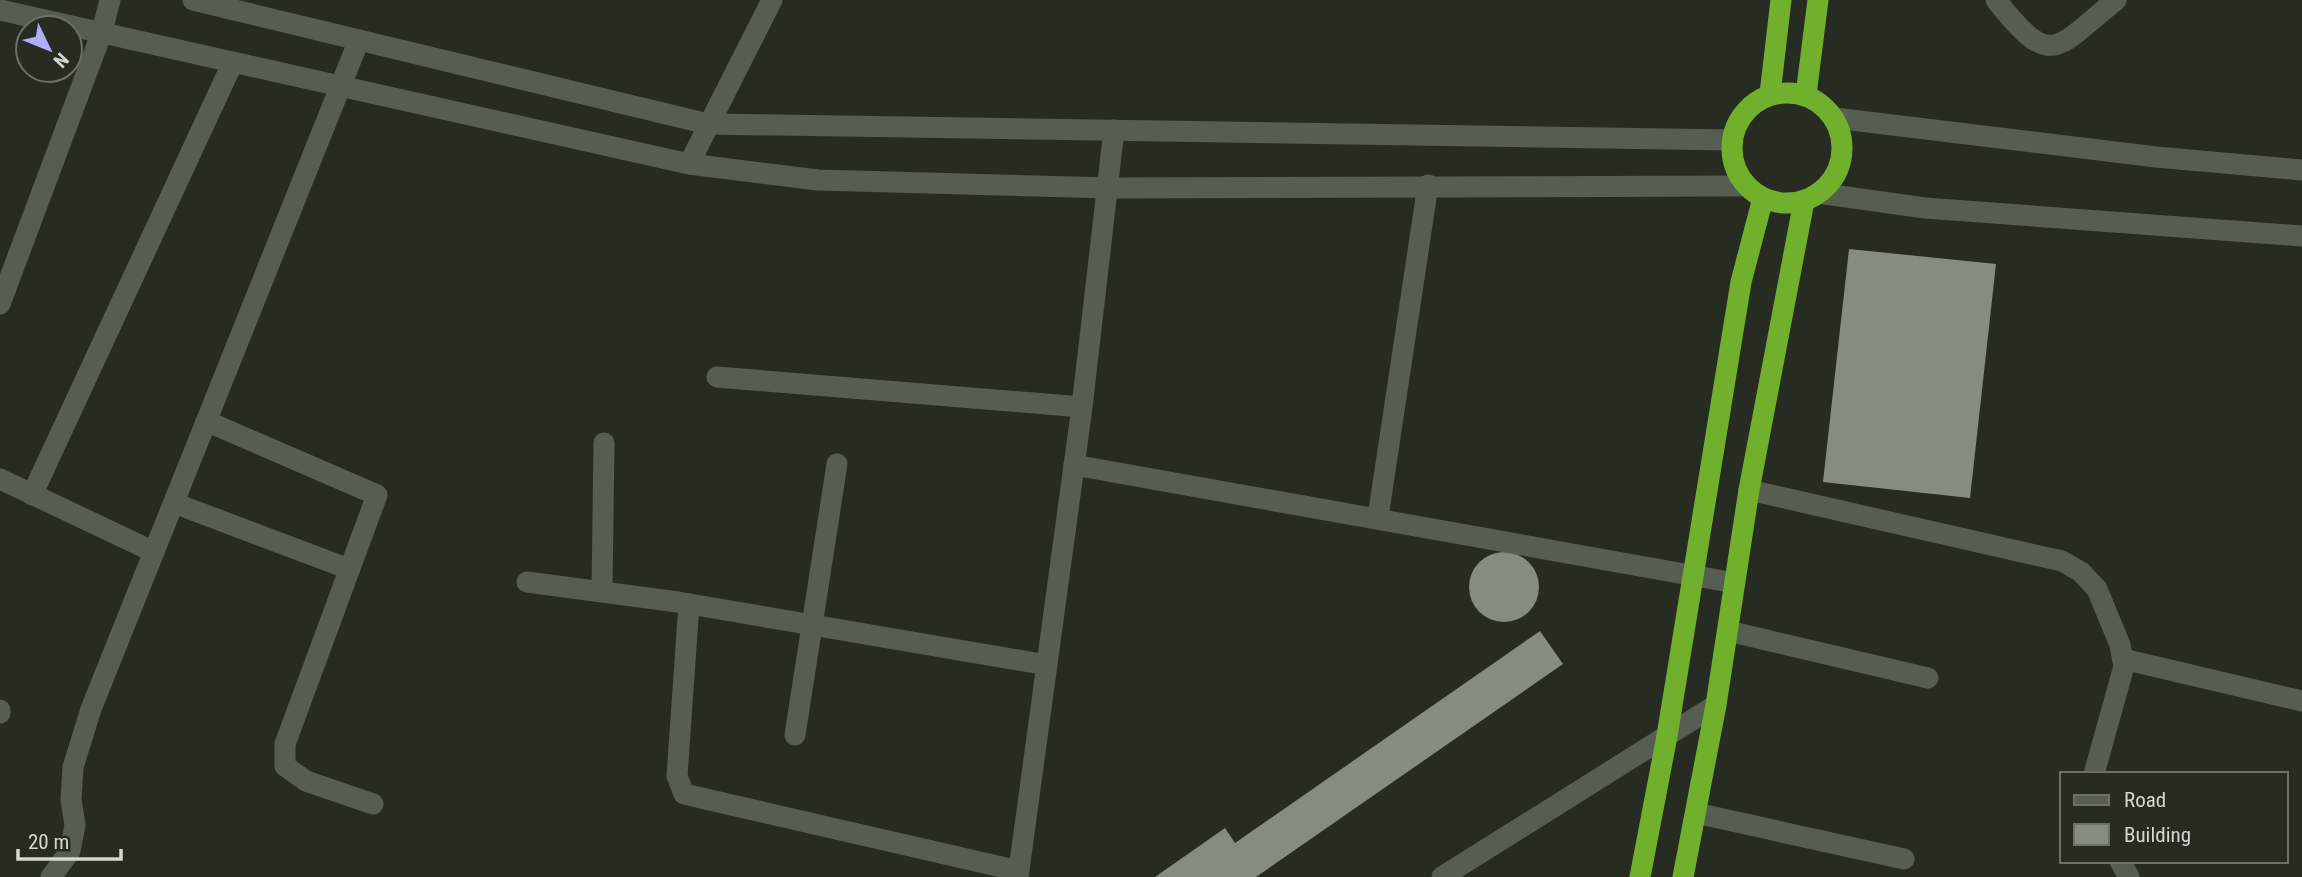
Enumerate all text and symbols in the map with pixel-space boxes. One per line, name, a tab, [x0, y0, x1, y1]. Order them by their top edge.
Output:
north arrow	[14, 14, 84, 84]
text: N	[49, 48, 73, 72]
legend	[2060, 772, 2288, 863]
text: Road	[2124, 788, 2166, 812]
scale bar	[18, 818, 121, 862]
text: Building	[2124, 823, 2191, 847]
text: 20 m	[28, 830, 69, 854]

